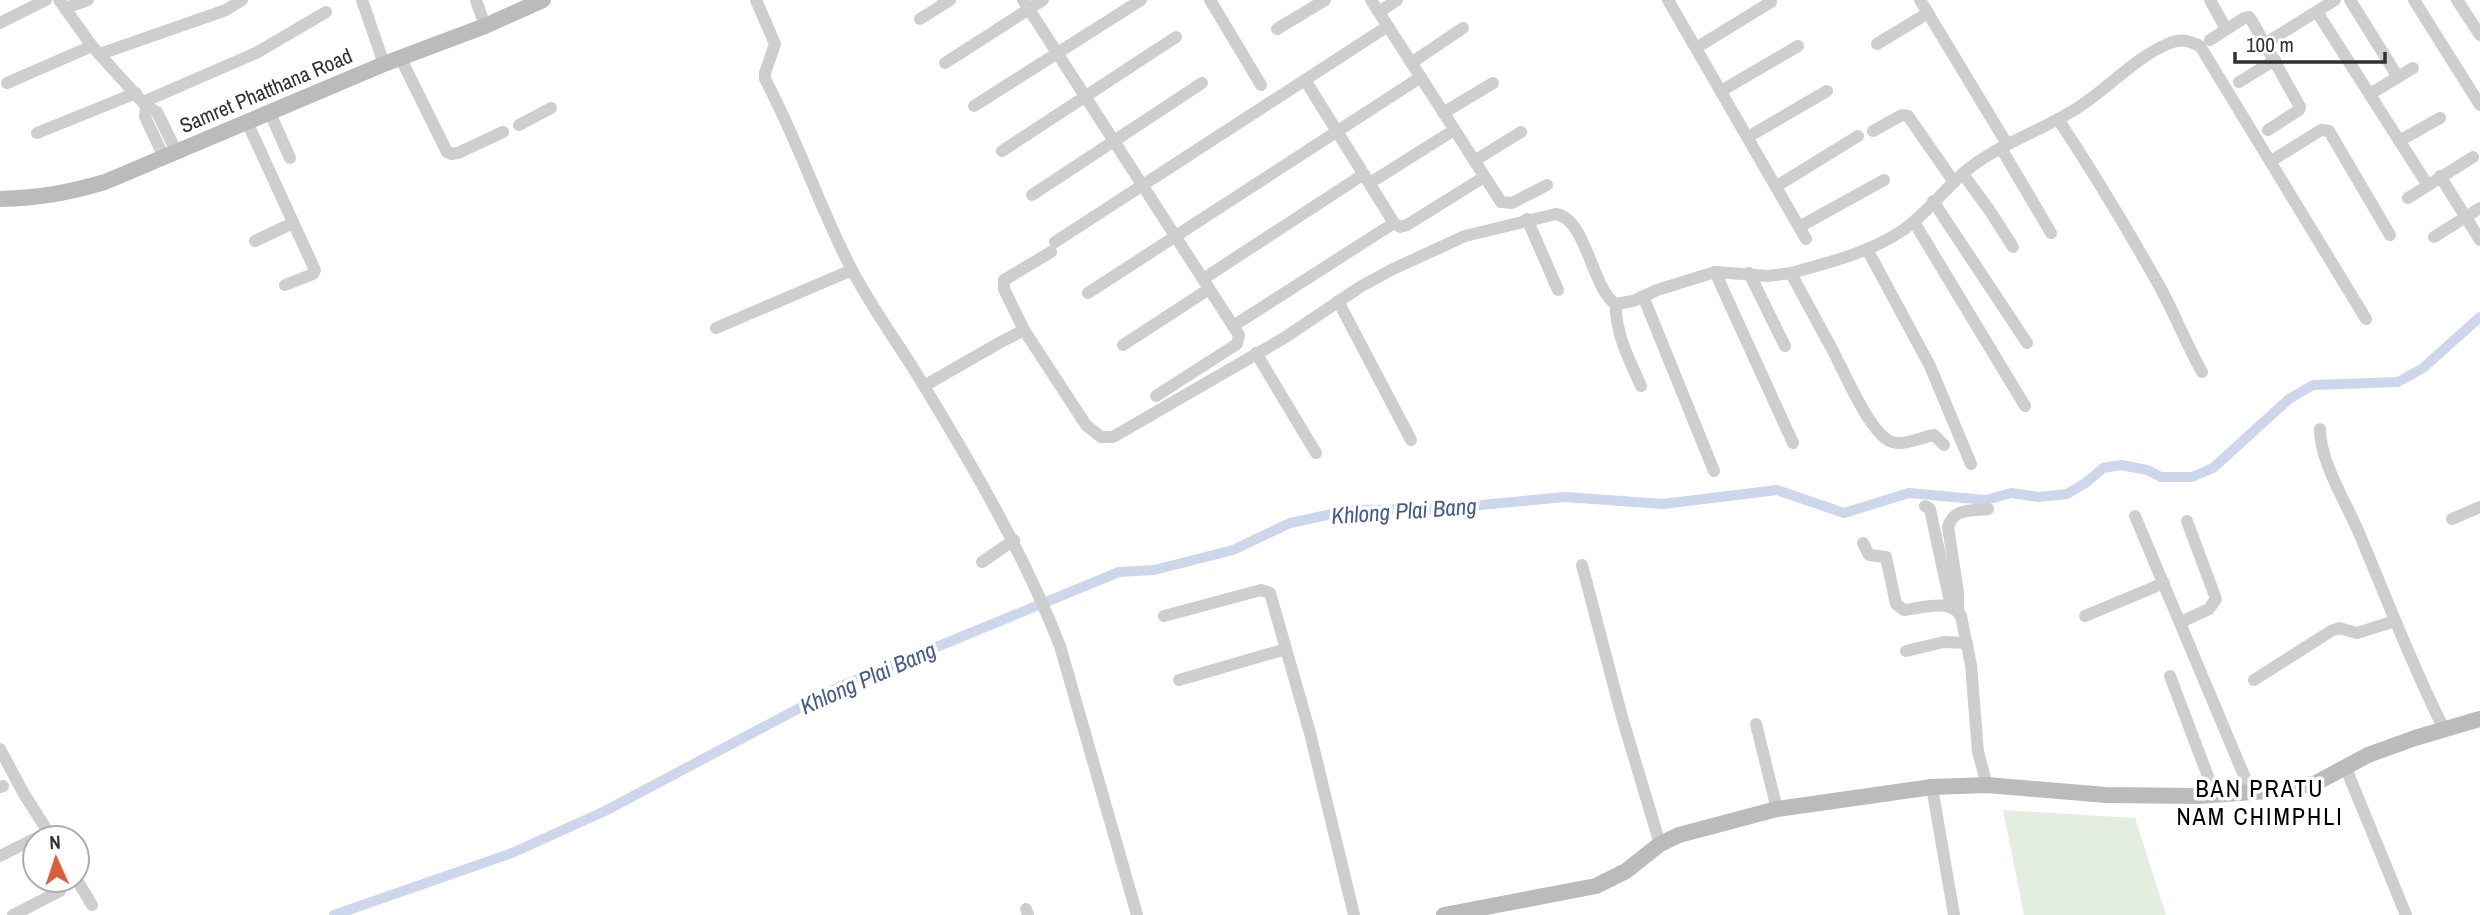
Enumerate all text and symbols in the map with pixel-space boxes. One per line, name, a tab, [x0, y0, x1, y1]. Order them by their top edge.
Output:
scale bar	[2235, 21, 2386, 65]
text: 100 m	[2246, 30, 2294, 59]
street label: Samret Phatthana Road	[175, 41, 357, 140]
water label: Khlong Plai Bang	[1330, 490, 1478, 531]
water label: Khlong Plai Bang	[795, 634, 941, 721]
district label: BAN PRATU NAM CHIMPHLI	[2176, 772, 2344, 832]
north arrow	[21, 824, 91, 894]
text: N	[49, 829, 61, 855]

